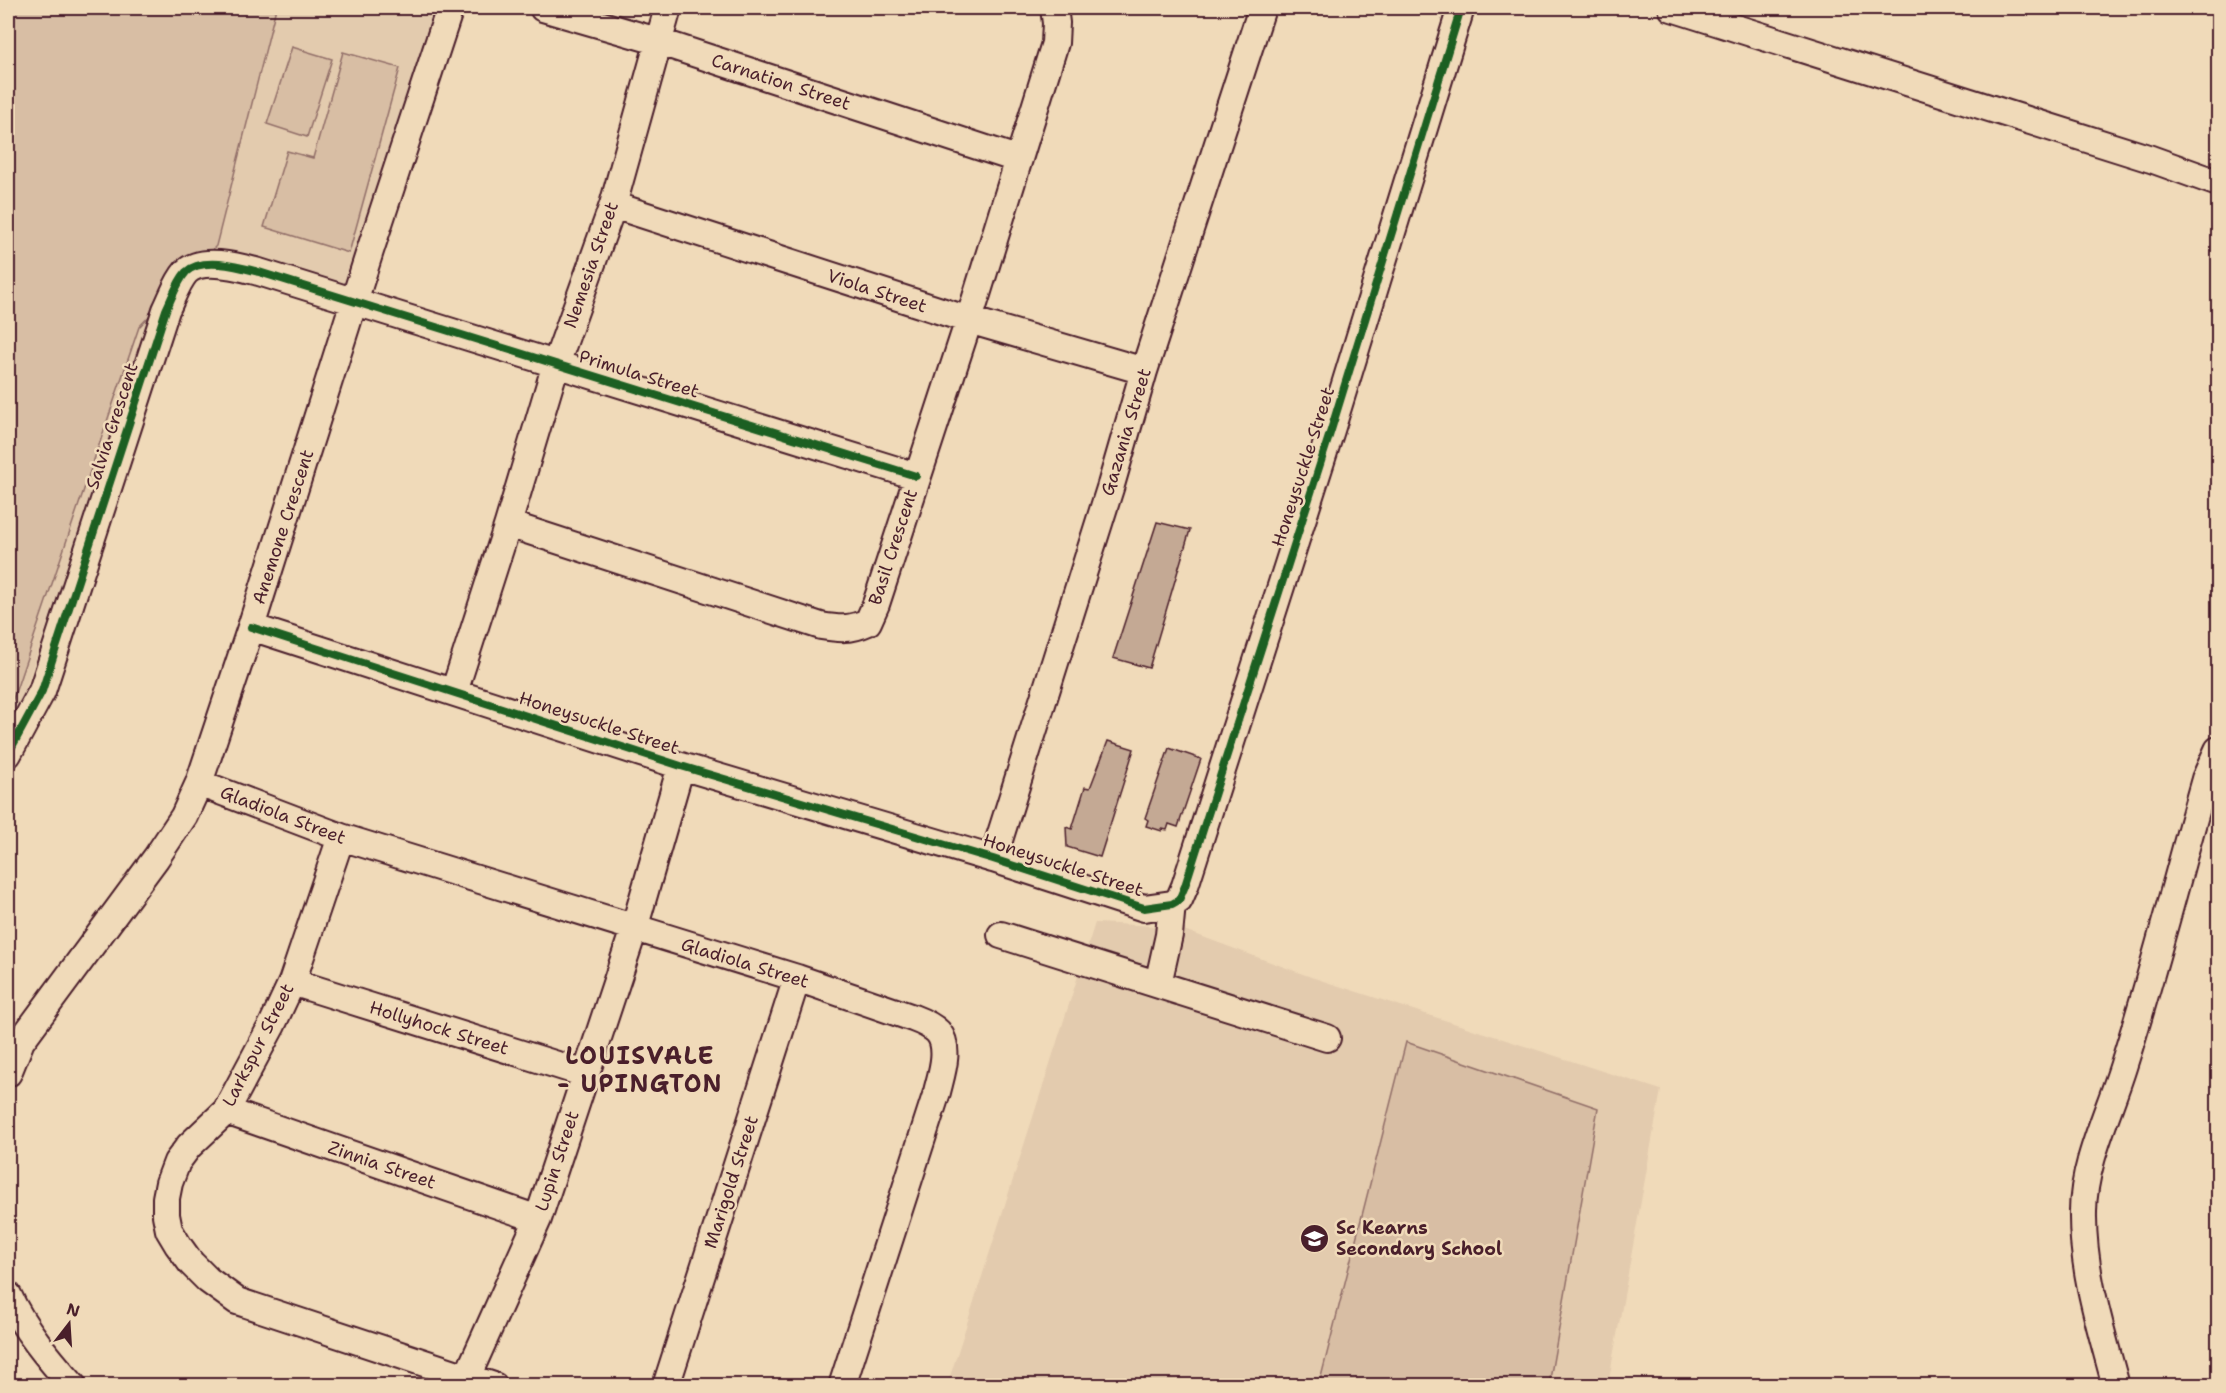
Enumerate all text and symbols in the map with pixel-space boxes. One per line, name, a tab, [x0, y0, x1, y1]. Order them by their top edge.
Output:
street label: Carnation Street	[708, 48, 854, 116]
street label: Nemesia Street	[558, 198, 624, 332]
street label: Viola Street	[824, 264, 930, 318]
street label: Primula Street	[576, 344, 702, 404]
street label: Salvia Crescent	[80, 360, 144, 492]
street label: Gazania Street	[1095, 365, 1157, 499]
street label: Honeysuckle Street	[1266, 384, 1340, 550]
street label: Anemone Crescent	[247, 446, 319, 607]
street label: Basil Crescent	[863, 486, 923, 608]
street label: Honeysuckle Street	[516, 686, 682, 760]
street label: Gladiola Street	[217, 780, 349, 850]
street label: Honeysuckle Street	[980, 828, 1146, 902]
street label: Gladiola Street	[678, 932, 812, 994]
street label: Larkspur Street	[217, 979, 299, 1111]
street label: Hollyhock Street	[366, 995, 512, 1061]
district label: LOUISVALE - UPINGTON	[557, 1040, 723, 1100]
street label: Lupin Street	[529, 1108, 585, 1214]
street label: Marigold Street	[698, 1112, 764, 1251]
street label: Zinnia Street	[325, 1135, 439, 1195]
place label: Sc Kearns Secondary School	[1336, 1216, 1502, 1261]
school or university icon: Sc Kearns Secondary School	[1299, 1222, 1331, 1254]
north arrow	[39, 1294, 99, 1354]
text: N	[64, 1298, 82, 1322]

